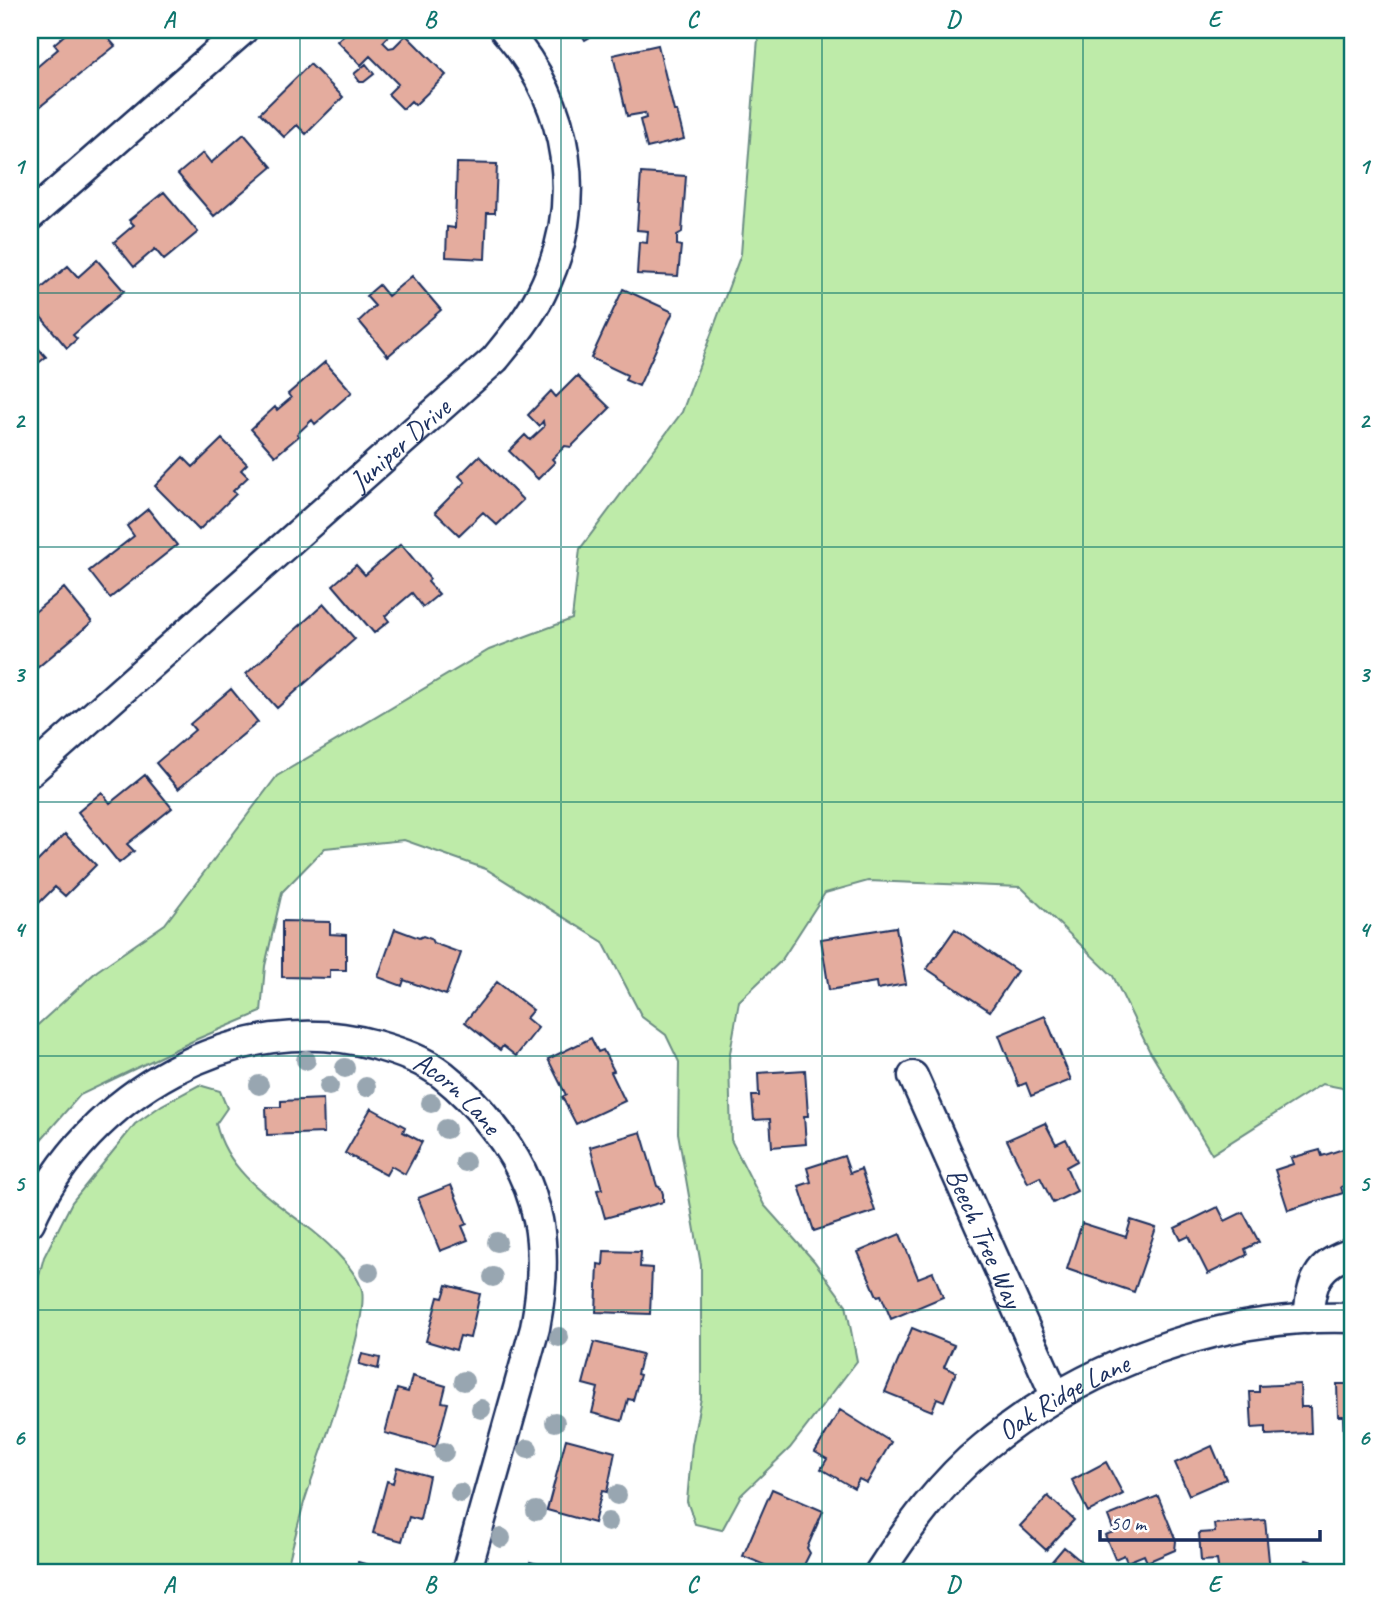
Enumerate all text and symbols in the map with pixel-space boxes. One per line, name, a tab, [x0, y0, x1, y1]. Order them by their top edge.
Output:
text: A	[163, 5, 177, 34]
text: B	[424, 5, 438, 34]
text: C	[687, 5, 701, 34]
text: D	[946, 5, 962, 34]
text: E	[1208, 5, 1224, 34]
text: 1	[14, 152, 27, 181]
text: 1	[1359, 152, 1372, 181]
street label: Juniper Drive	[341, 389, 459, 500]
text: 2	[14, 406, 27, 435]
text: 2	[1359, 406, 1372, 435]
text: 3	[14, 660, 27, 689]
text: 3	[1359, 660, 1372, 689]
text: 4	[14, 915, 27, 944]
text: 4	[1359, 915, 1372, 944]
street label: Acorn Lane	[408, 1044, 510, 1143]
street label: Beech Tree Way	[938, 1163, 1032, 1315]
text: 5	[14, 1169, 26, 1198]
text: 5	[1359, 1169, 1371, 1198]
street label: Oak Ridge Lane	[991, 1345, 1136, 1448]
text: 6	[14, 1423, 27, 1452]
text: 6	[1359, 1423, 1372, 1452]
scale bar	[1100, 1498, 1320, 1542]
text: 50 m	[1110, 1510, 1148, 1536]
text: A	[163, 1570, 177, 1599]
text: B	[424, 1570, 438, 1599]
text: C	[687, 1570, 701, 1599]
text: D	[946, 1570, 962, 1599]
text: E	[1208, 1570, 1224, 1599]

